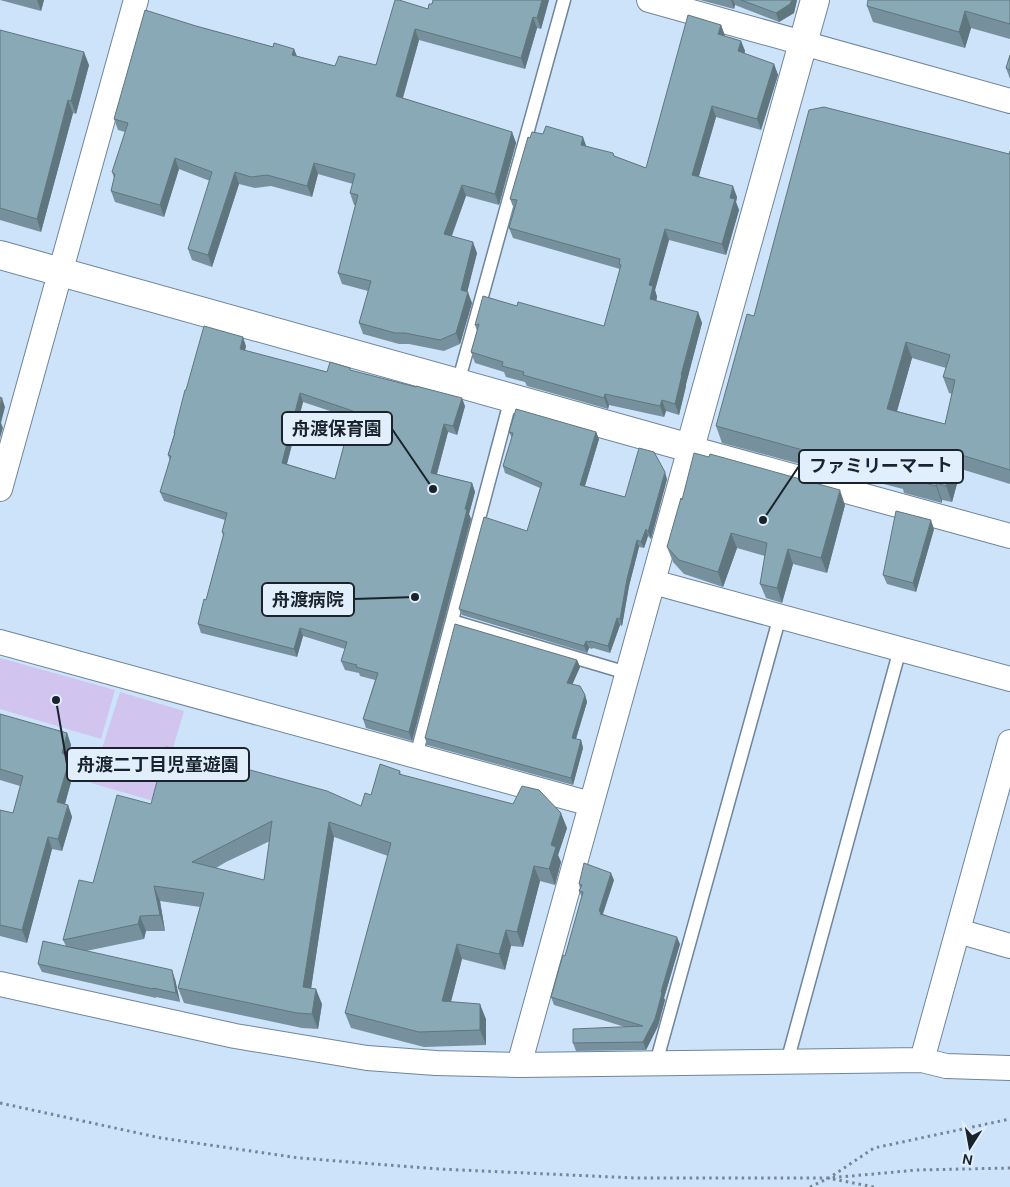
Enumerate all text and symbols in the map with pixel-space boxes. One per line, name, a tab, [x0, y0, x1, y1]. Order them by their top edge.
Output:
callout: 舟渡保育園	[282, 412, 392, 445]
text: 舟渡保育園	[292, 417, 382, 441]
callout: ファミリーマート	[799, 450, 963, 483]
text: ファミリーマート	[809, 454, 953, 478]
callout: 舟渡病院	[262, 583, 354, 616]
text: 舟渡病院	[272, 588, 344, 612]
callout: 舟渡二丁目児童遊園	[67, 748, 249, 781]
text: 舟渡二丁目児童遊園	[77, 753, 239, 777]
north arrow	[945, 1122, 995, 1172]
text: N	[961, 1150, 974, 1170]

